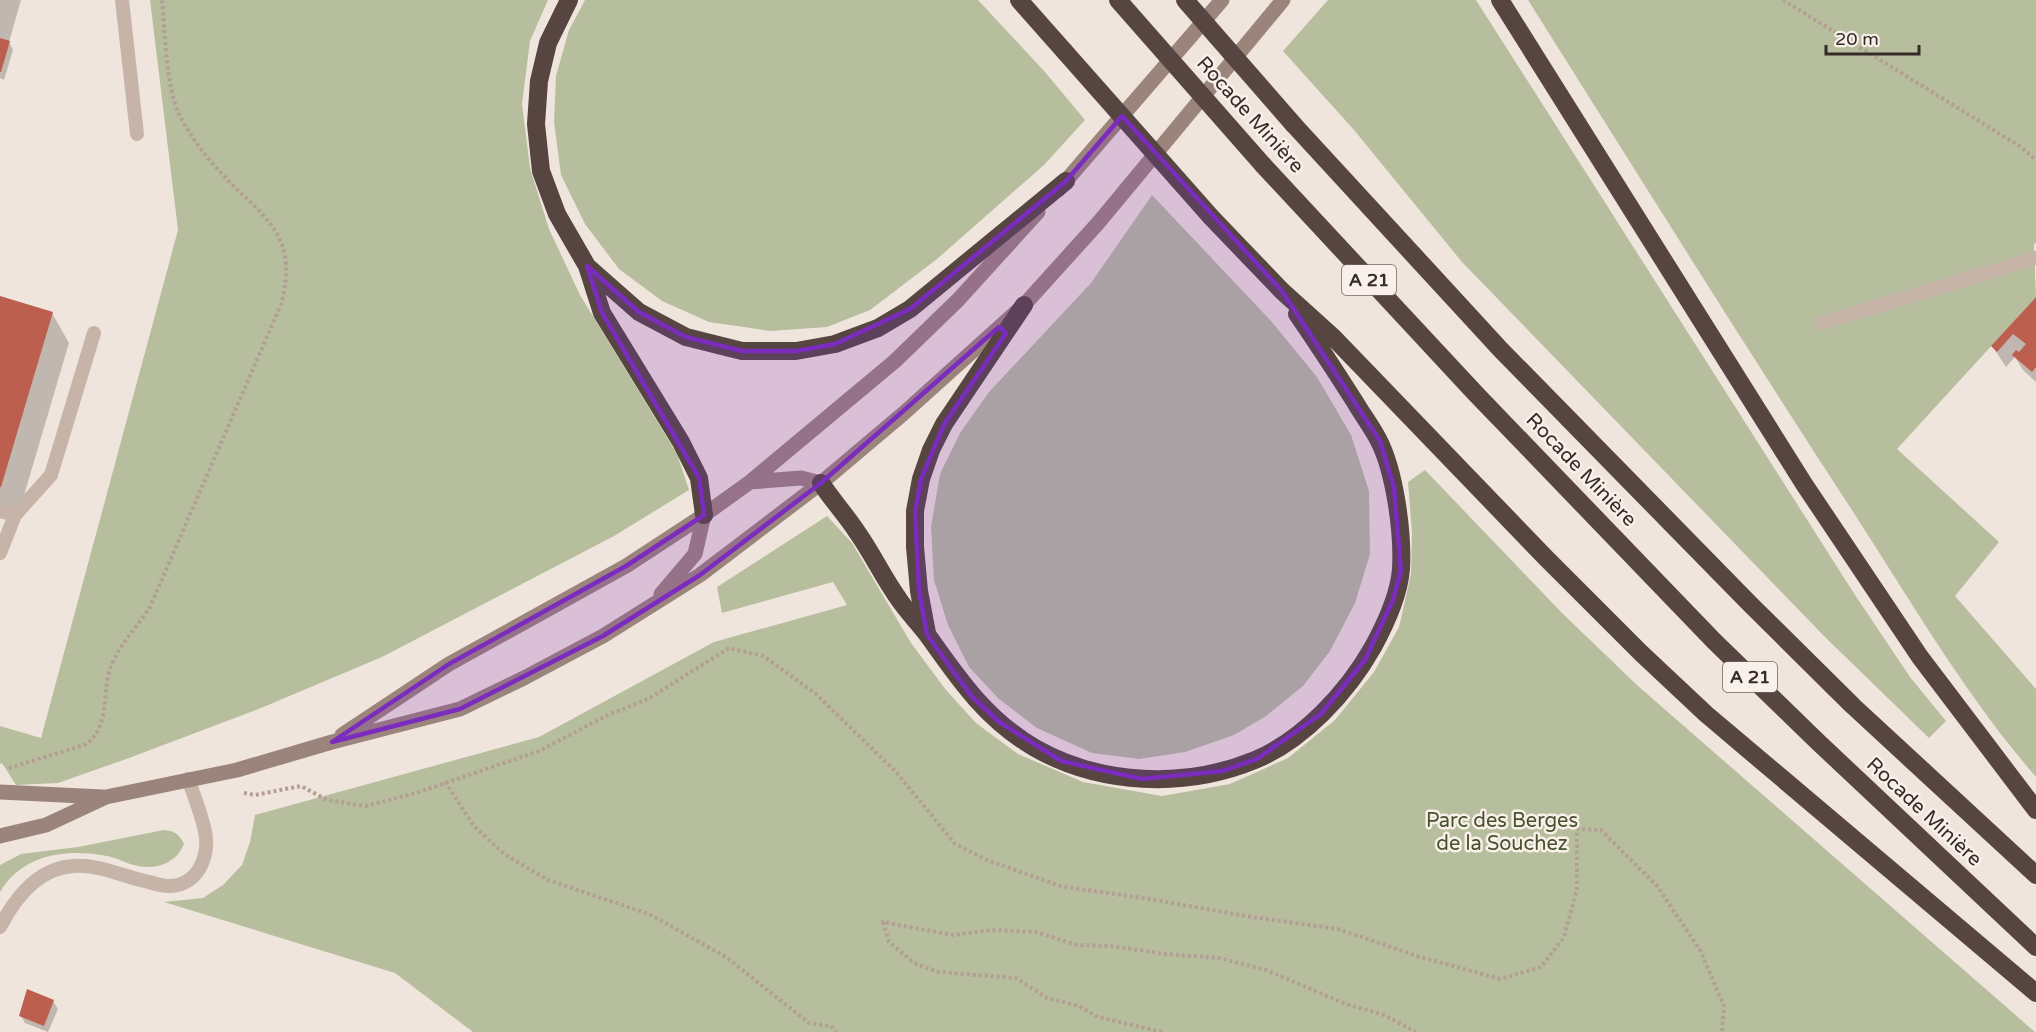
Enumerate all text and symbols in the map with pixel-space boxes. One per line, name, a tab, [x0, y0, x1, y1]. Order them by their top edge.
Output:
scale bar	[1826, 18, 1919, 56]
text: 20 m	[1835, 28, 1879, 50]
street label: Rocade Minière	[1191, 52, 1309, 178]
road number: A 21	[1342, 265, 1396, 295]
street label: Rocade Minière	[1521, 408, 1641, 532]
road number: A 21	[1723, 662, 1777, 692]
street label: Rocade Minière	[1861, 753, 1987, 871]
park label: Parc des Berges de la Souchez	[1426, 809, 1578, 856]

